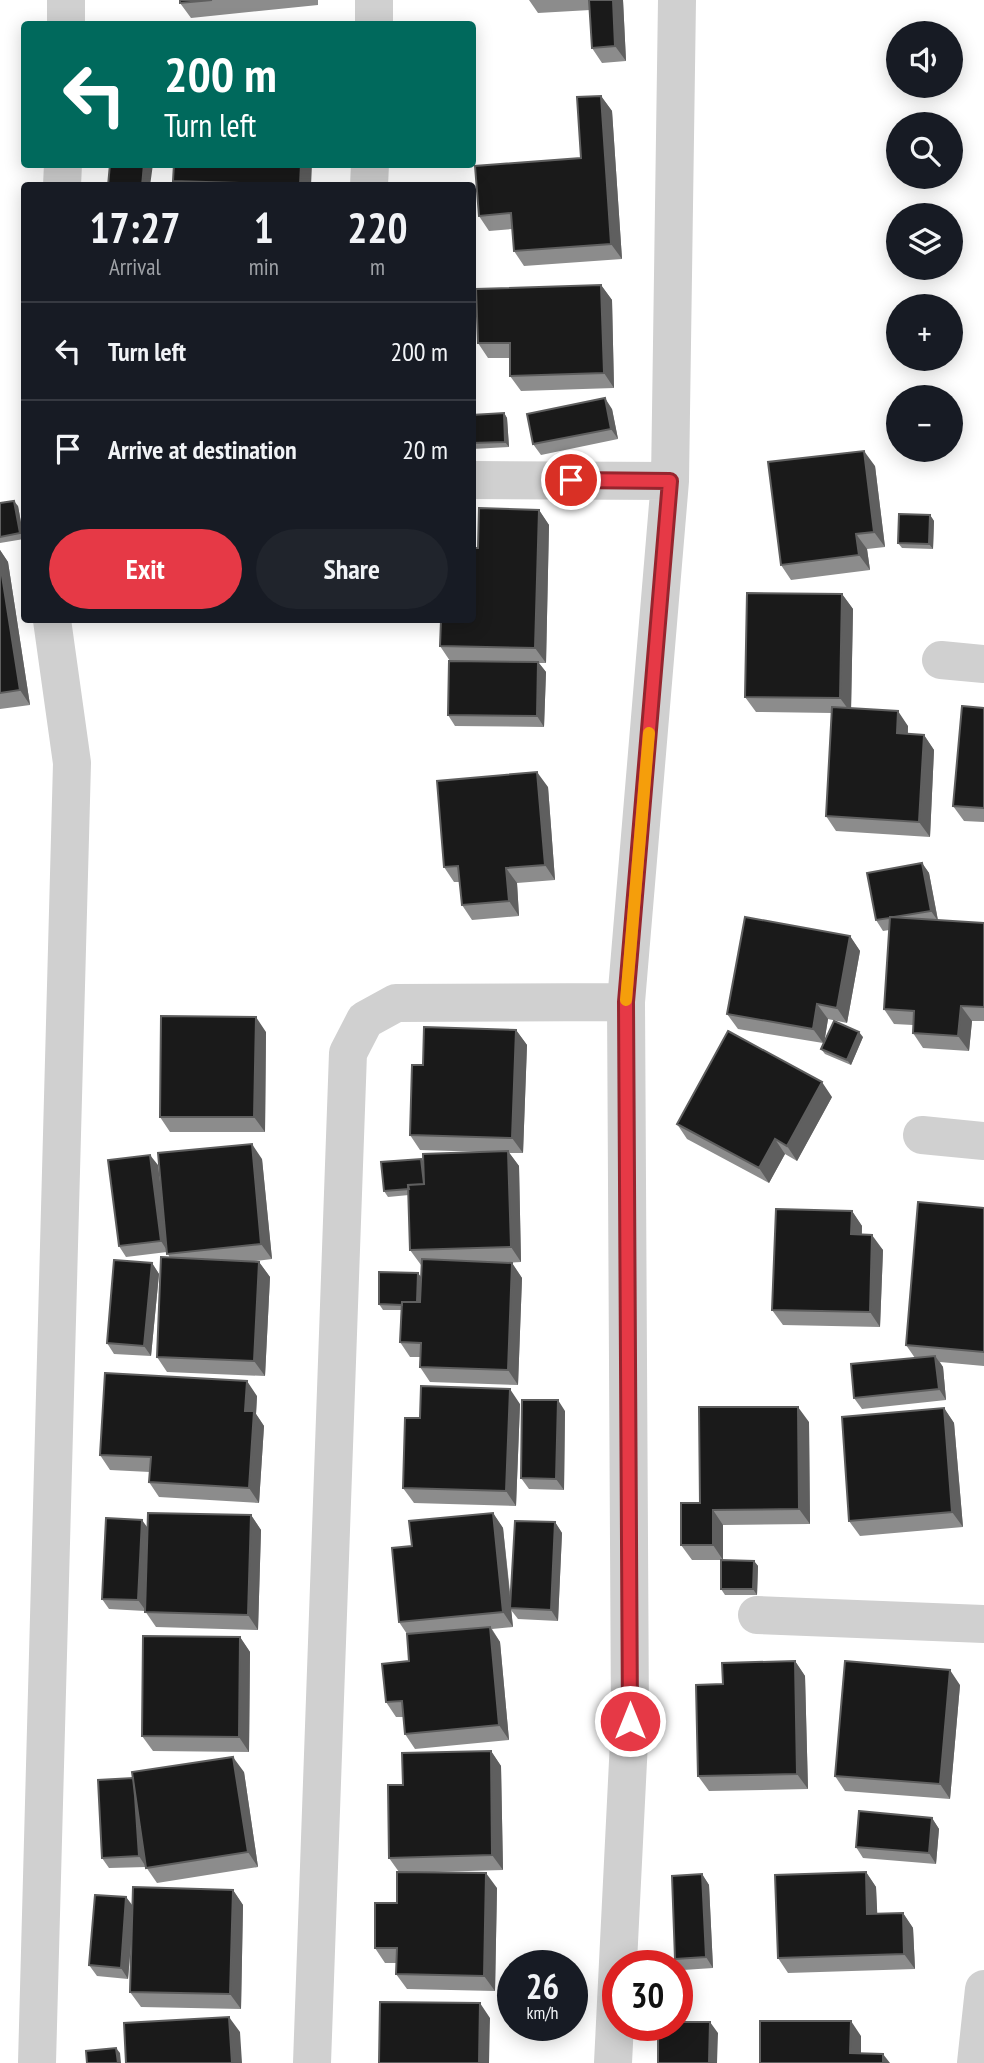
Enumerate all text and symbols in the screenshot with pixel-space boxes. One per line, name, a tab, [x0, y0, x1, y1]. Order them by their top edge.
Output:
map controls	[886, 21, 963, 462]
button: sound	[886, 21, 963, 98]
text: 200 m	[164, 42, 277, 106]
icon: left	[49, 49, 140, 140]
text: Turn left	[164, 104, 256, 146]
button: search	[886, 112, 963, 189]
text: 17:27	[89, 200, 180, 255]
text: 1	[254, 200, 274, 255]
text: 220	[347, 200, 408, 255]
button: layers	[886, 203, 963, 280]
text: Arrival	[109, 252, 161, 281]
text: min	[249, 252, 279, 281]
text: m	[370, 252, 385, 281]
button: +	[886, 294, 963, 371]
icon: left	[49, 332, 87, 370]
text: Turn left	[108, 335, 186, 368]
text: 200 m	[390, 335, 448, 368]
button: −	[886, 385, 963, 462]
icon: arrive	[49, 430, 87, 468]
text: Arrive at destination	[108, 433, 297, 466]
text: 20 m	[402, 433, 448, 466]
pin	[541, 450, 601, 510]
icon: arrive	[552, 461, 590, 499]
button: Exit	[49, 529, 242, 609]
button: Share	[256, 529, 448, 609]
position arrow	[593, 1684, 667, 1758]
speed limit sign: 30	[602, 1950, 693, 2041]
text: 26	[526, 1963, 559, 2009]
text: km/h	[527, 2001, 558, 2024]

